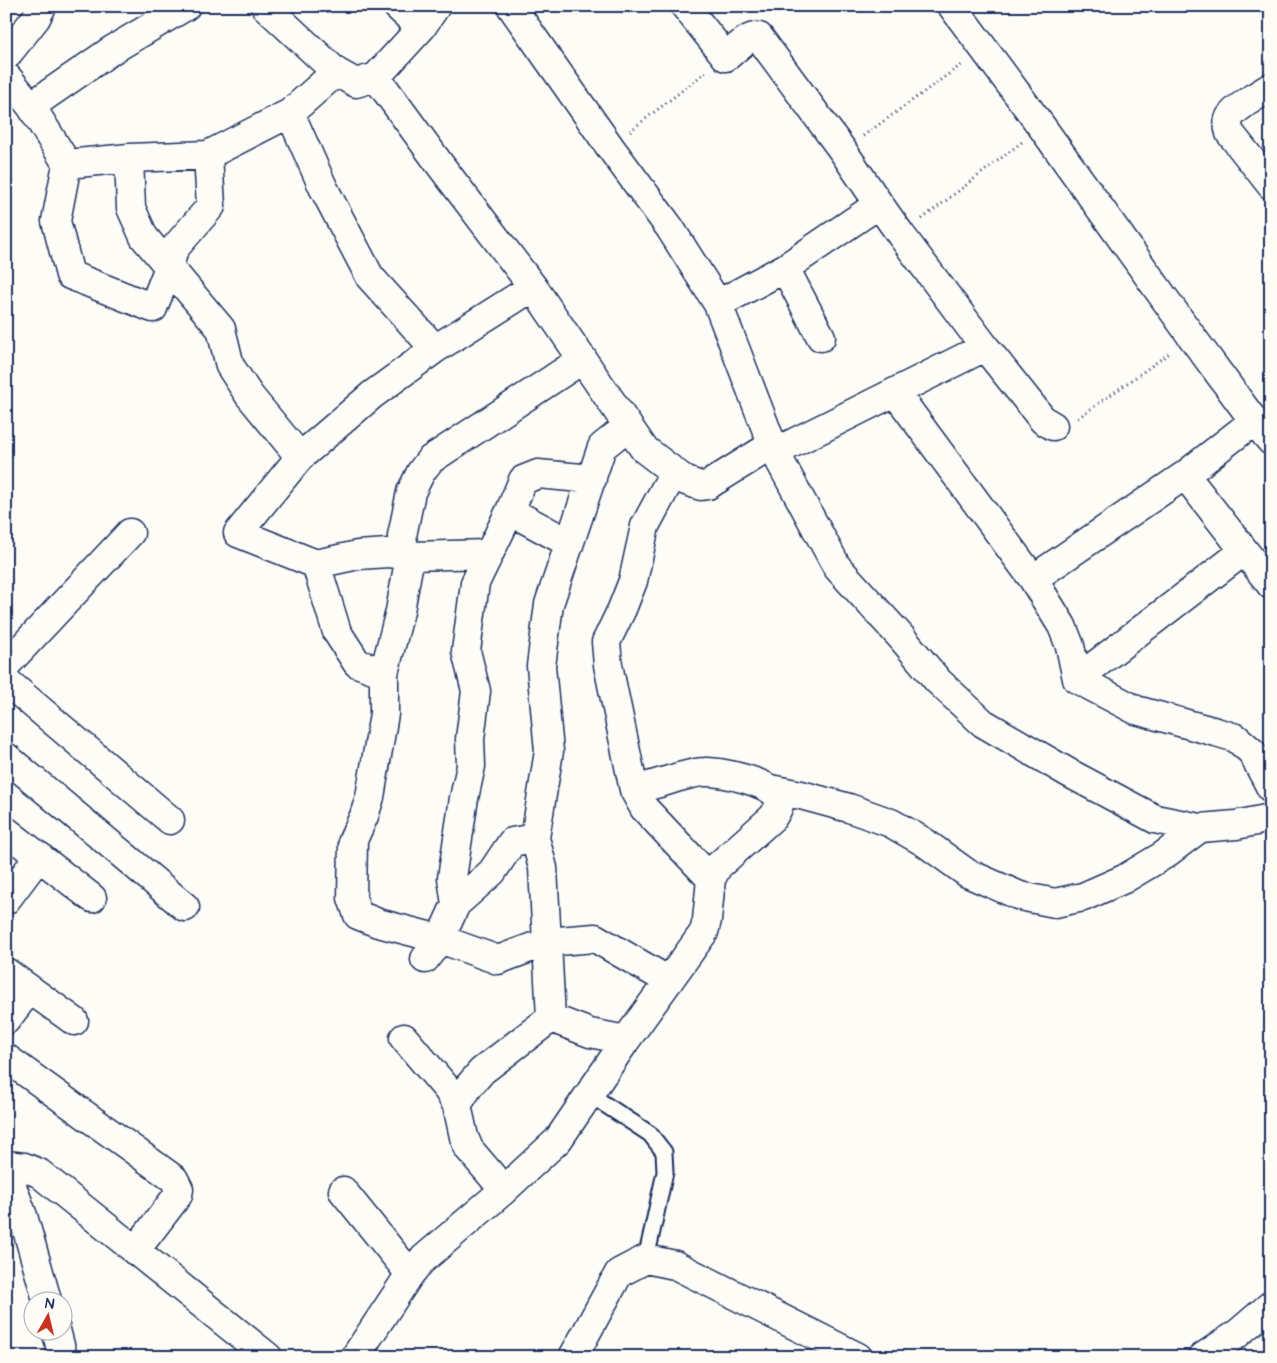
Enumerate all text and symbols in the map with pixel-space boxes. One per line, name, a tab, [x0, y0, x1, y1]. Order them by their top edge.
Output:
north arrow	[22, 1290, 72, 1340]
text: N	[44, 1294, 56, 1315]

